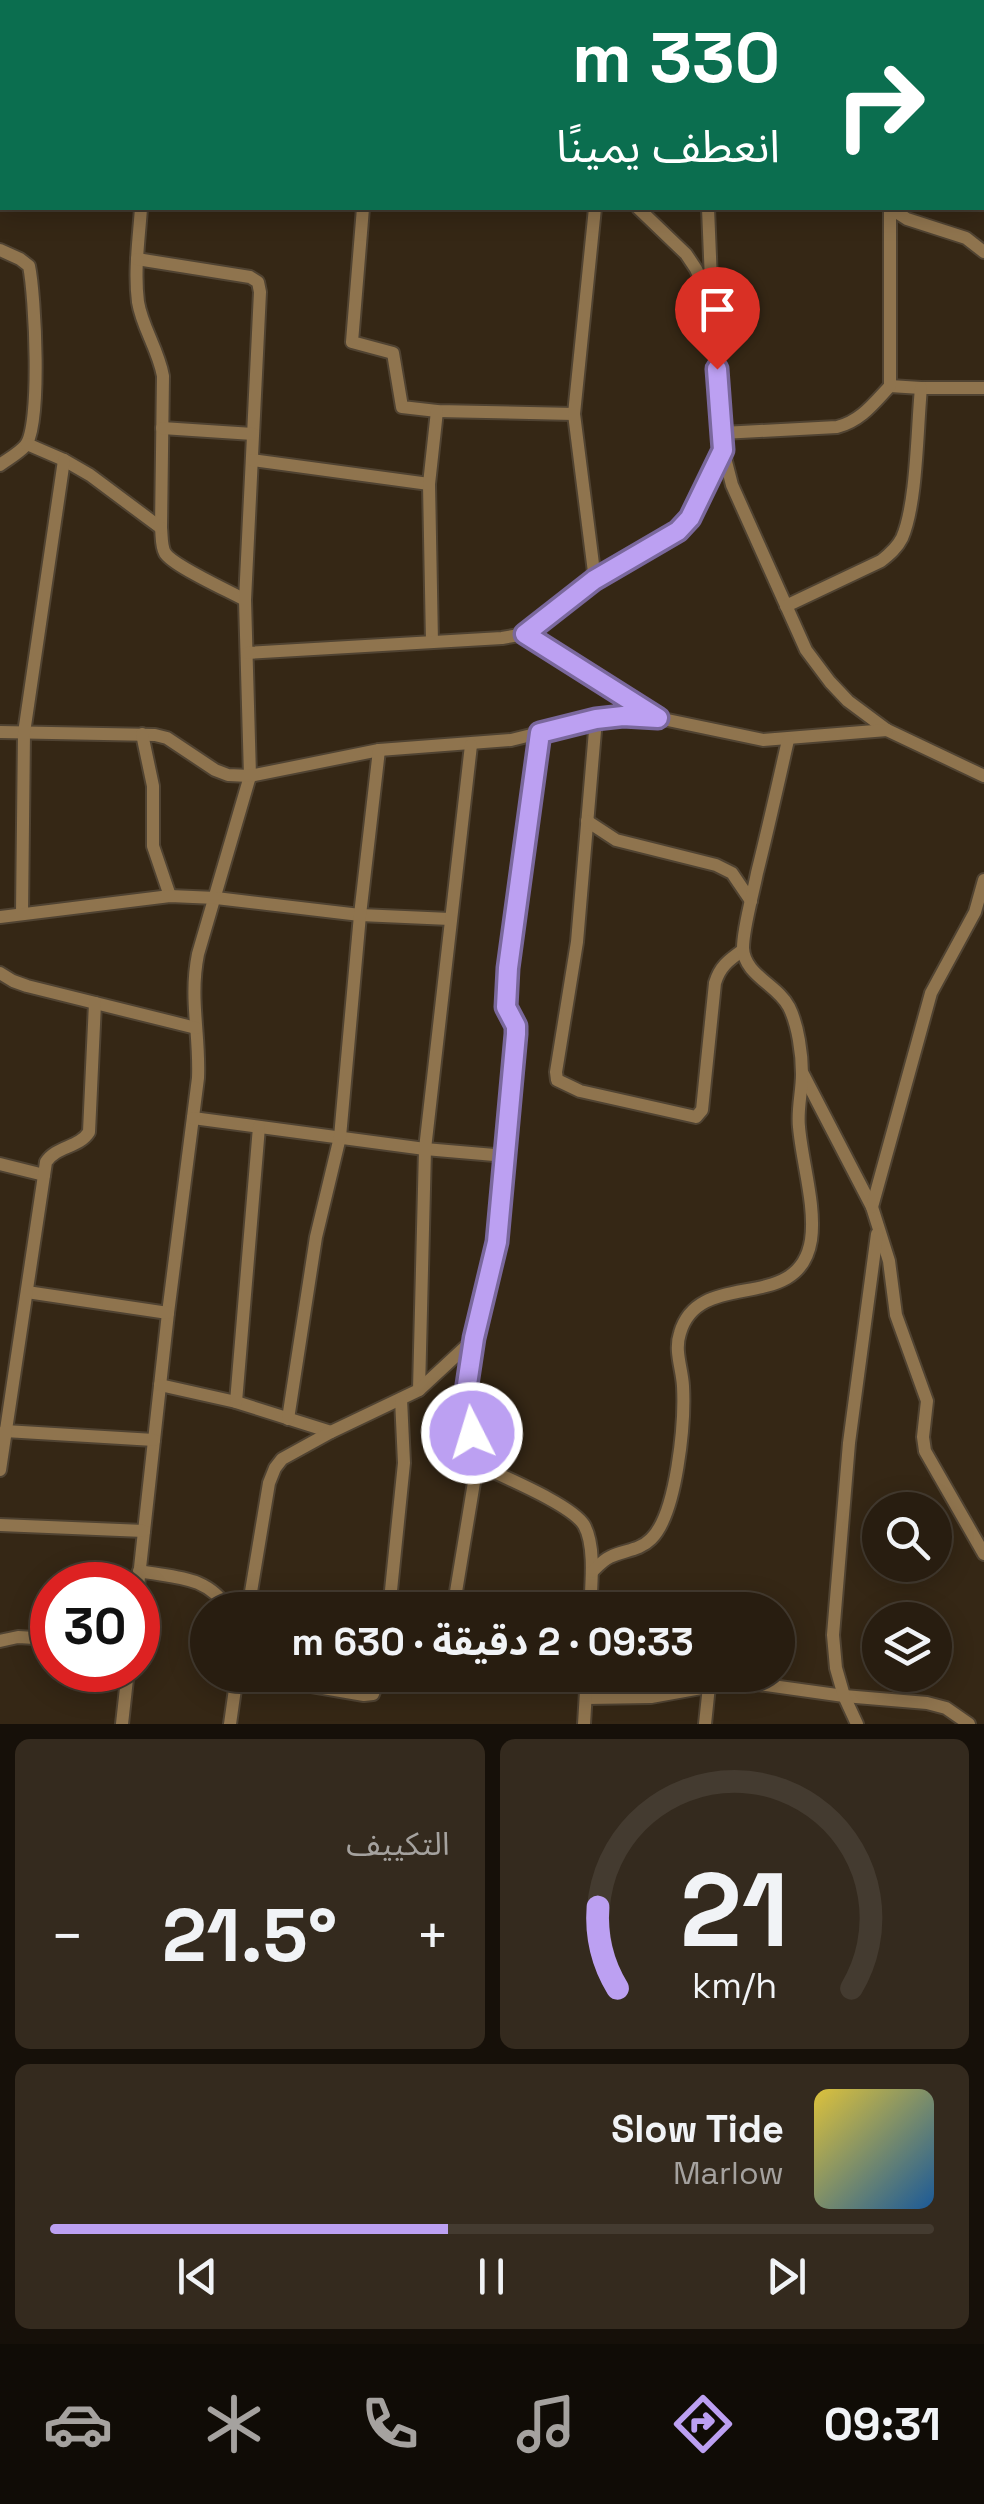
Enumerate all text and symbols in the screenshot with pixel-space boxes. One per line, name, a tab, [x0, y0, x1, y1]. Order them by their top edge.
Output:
text: 330 m	[572, 13, 780, 102]
icon: right	[815, 40, 945, 170]
text: انعطف يمينًا	[556, 118, 780, 175]
pin	[675, 267, 760, 370]
icon: arrive	[690, 282, 745, 337]
position arrow	[420, 1381, 524, 1485]
map controls	[862, 1492, 952, 1692]
button: search	[862, 1492, 952, 1582]
speed limit sign: 30	[30, 1562, 160, 1692]
button: layers	[862, 1602, 952, 1692]
text: 09:33 · 2 دقيقة · 630 m	[292, 1618, 694, 1666]
text: التكييف	[346, 1824, 450, 1864]
text: 21	[680, 1844, 789, 1976]
text: 21.5°	[162, 1887, 337, 1983]
text: −	[50, 1901, 84, 1971]
text: +	[415, 1901, 449, 1971]
text: km/h	[692, 1963, 777, 2008]
text: Slow Tide	[611, 2105, 784, 2153]
text: Marlow	[673, 2153, 784, 2193]
icon: previous	[170, 2249, 225, 2304]
icon: pause	[464, 2249, 519, 2304]
icon: next	[759, 2249, 814, 2304]
icon: car	[43, 2389, 113, 2459]
icon: climate	[199, 2389, 269, 2459]
icon: phone	[355, 2389, 425, 2459]
icon: music	[511, 2389, 581, 2459]
icon: directions	[668, 2389, 738, 2459]
text: 09:31	[824, 2396, 941, 2453]

